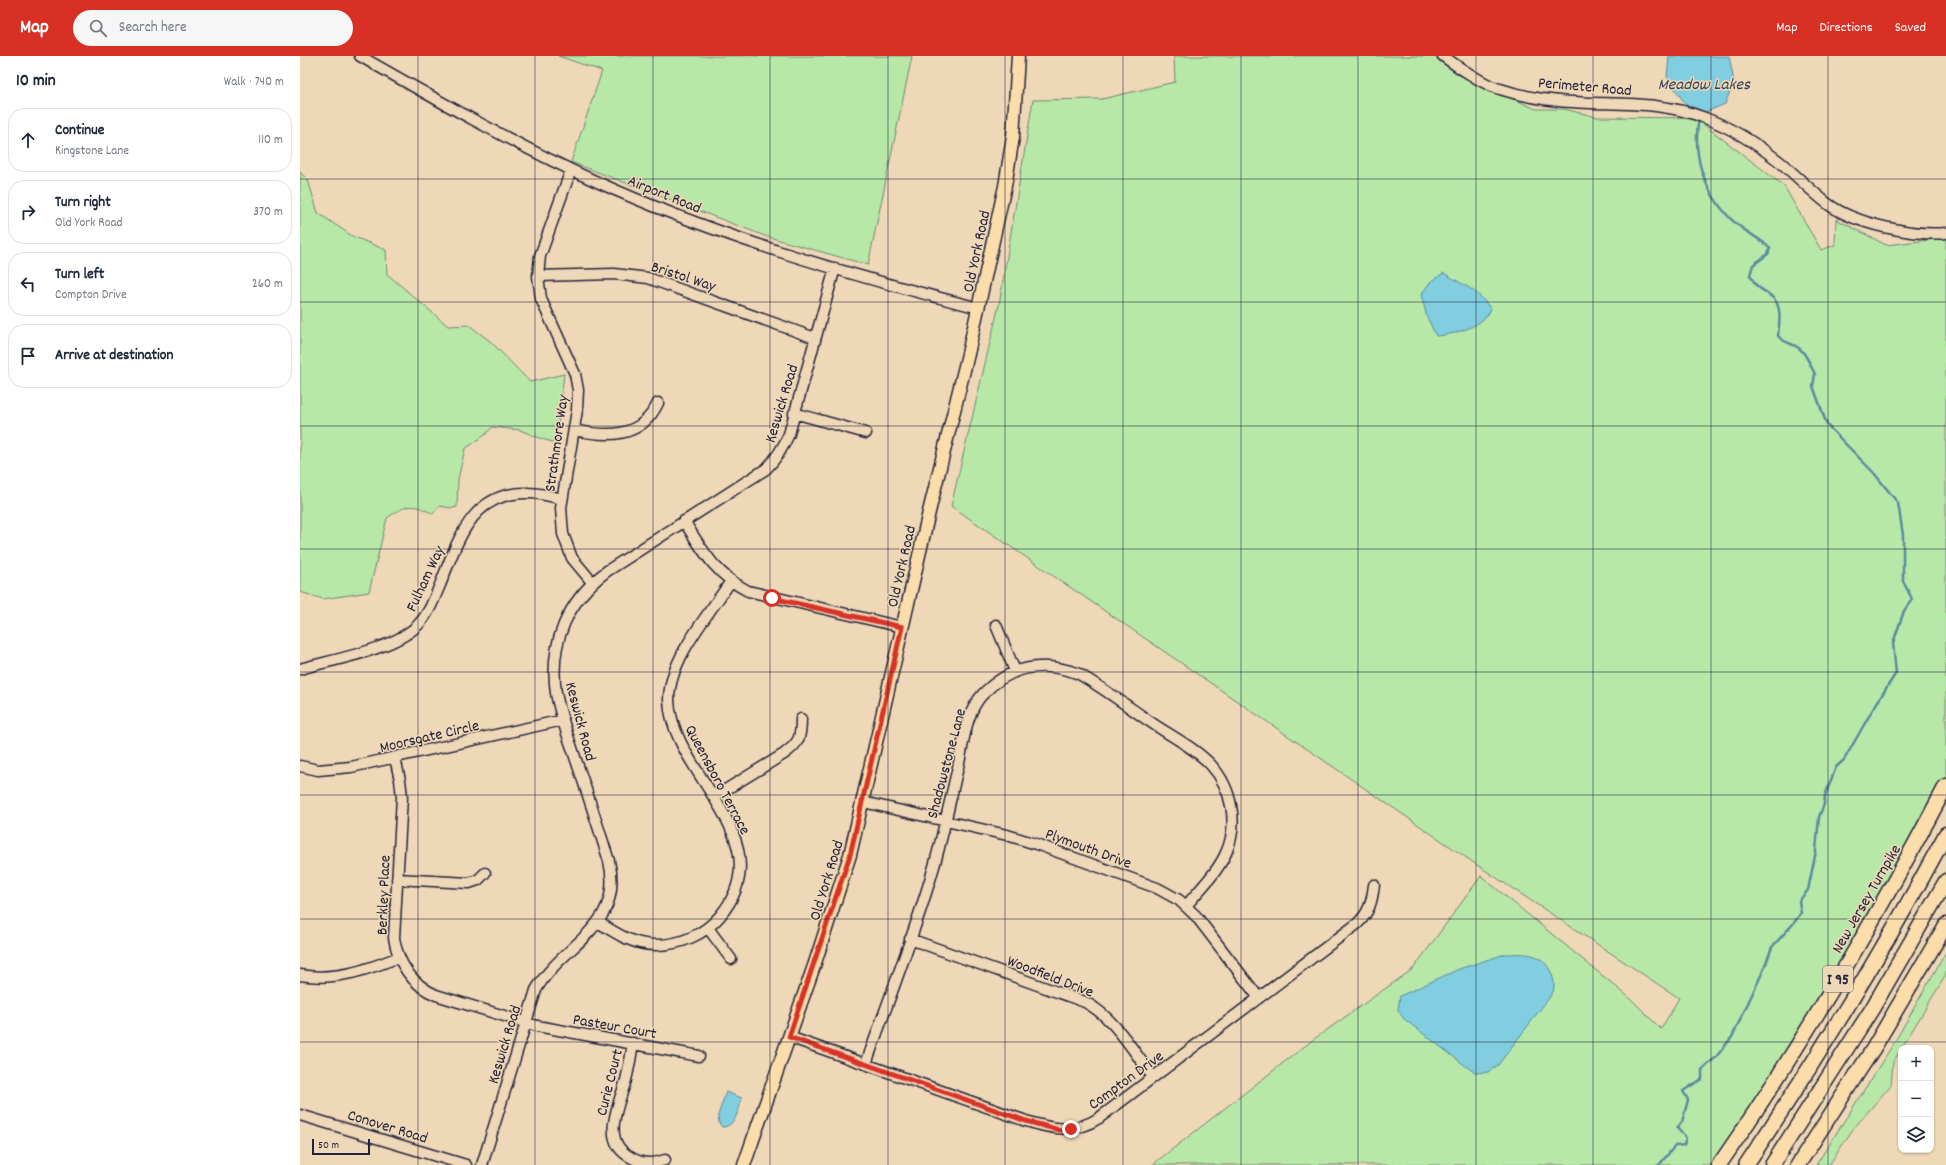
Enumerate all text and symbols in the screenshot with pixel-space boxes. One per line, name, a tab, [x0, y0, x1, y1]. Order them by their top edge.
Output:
search box	[73, 10, 353, 46]
text: Map	[20, 15, 49, 42]
icon: search	[87, 17, 109, 39]
text: Search here	[119, 17, 187, 39]
text: Map	[1776, 18, 1798, 38]
text: Directions	[1820, 18, 1873, 38]
text: Saved	[1895, 18, 1926, 38]
text: 10 min	[16, 70, 56, 94]
street label: Perimeter Road	[1537, 72, 1632, 103]
text: Walk · 740 m	[224, 73, 284, 92]
water label: Meadow Lakes	[1658, 74, 1751, 98]
text: Continue	[55, 120, 104, 142]
icon: ahead	[17, 129, 39, 151]
text: 110 m	[258, 131, 283, 150]
text: Kingstone Lane	[55, 142, 129, 161]
street label: Airport Road	[624, 170, 704, 221]
text: Turn right	[55, 192, 111, 214]
icon: right	[17, 201, 39, 223]
text: 370 m	[253, 203, 283, 222]
street label: Old York Road	[958, 208, 997, 295]
text: Old York Road	[55, 214, 123, 233]
street label: Bristol Way	[648, 256, 719, 299]
text: Turn left	[55, 264, 104, 286]
icon: left	[17, 273, 39, 295]
text: 260 m	[252, 275, 283, 294]
text: Compton Drive	[55, 286, 127, 305]
icon: arrive	[17, 345, 39, 367]
text: Arrive at destination	[55, 345, 173, 367]
street label: Keswick Road	[760, 362, 805, 446]
street label: Strathmore Way	[539, 393, 576, 493]
street label: Old York Road	[882, 523, 923, 610]
street label: Fulham Way	[401, 542, 452, 616]
route start	[763, 589, 781, 607]
street label: Keswick Road	[558, 680, 601, 764]
street label: Shadowstone Lane	[922, 706, 973, 821]
street label: Moorsgate Circle	[378, 715, 482, 760]
street label: Queensboro Terrace	[678, 721, 755, 839]
street label: Plymouth Drive	[1042, 823, 1135, 876]
street label: Old York Road	[804, 838, 851, 924]
street label: New Jersey Turnpike	[1827, 841, 1908, 958]
street label: Berkley Place	[372, 855, 397, 936]
street label: Woodfield Drive	[1003, 950, 1097, 1004]
road number: I 95	[1823, 966, 1853, 992]
street label: Keswick Road	[483, 1003, 528, 1087]
street label: Pasteur Court	[571, 1009, 658, 1046]
map controls	[1898, 1045, 1934, 1153]
button: +	[1898, 1045, 1934, 1081]
street label: Compton Drive	[1084, 1046, 1169, 1116]
street label: Curie Court	[591, 1047, 630, 1118]
button: −	[1898, 1081, 1934, 1117]
street label: Conover Road	[344, 1104, 430, 1150]
button: layers	[1898, 1117, 1934, 1153]
route end	[1062, 1120, 1080, 1138]
scale bar	[312, 1137, 370, 1156]
text: 50 m	[318, 1138, 339, 1154]

